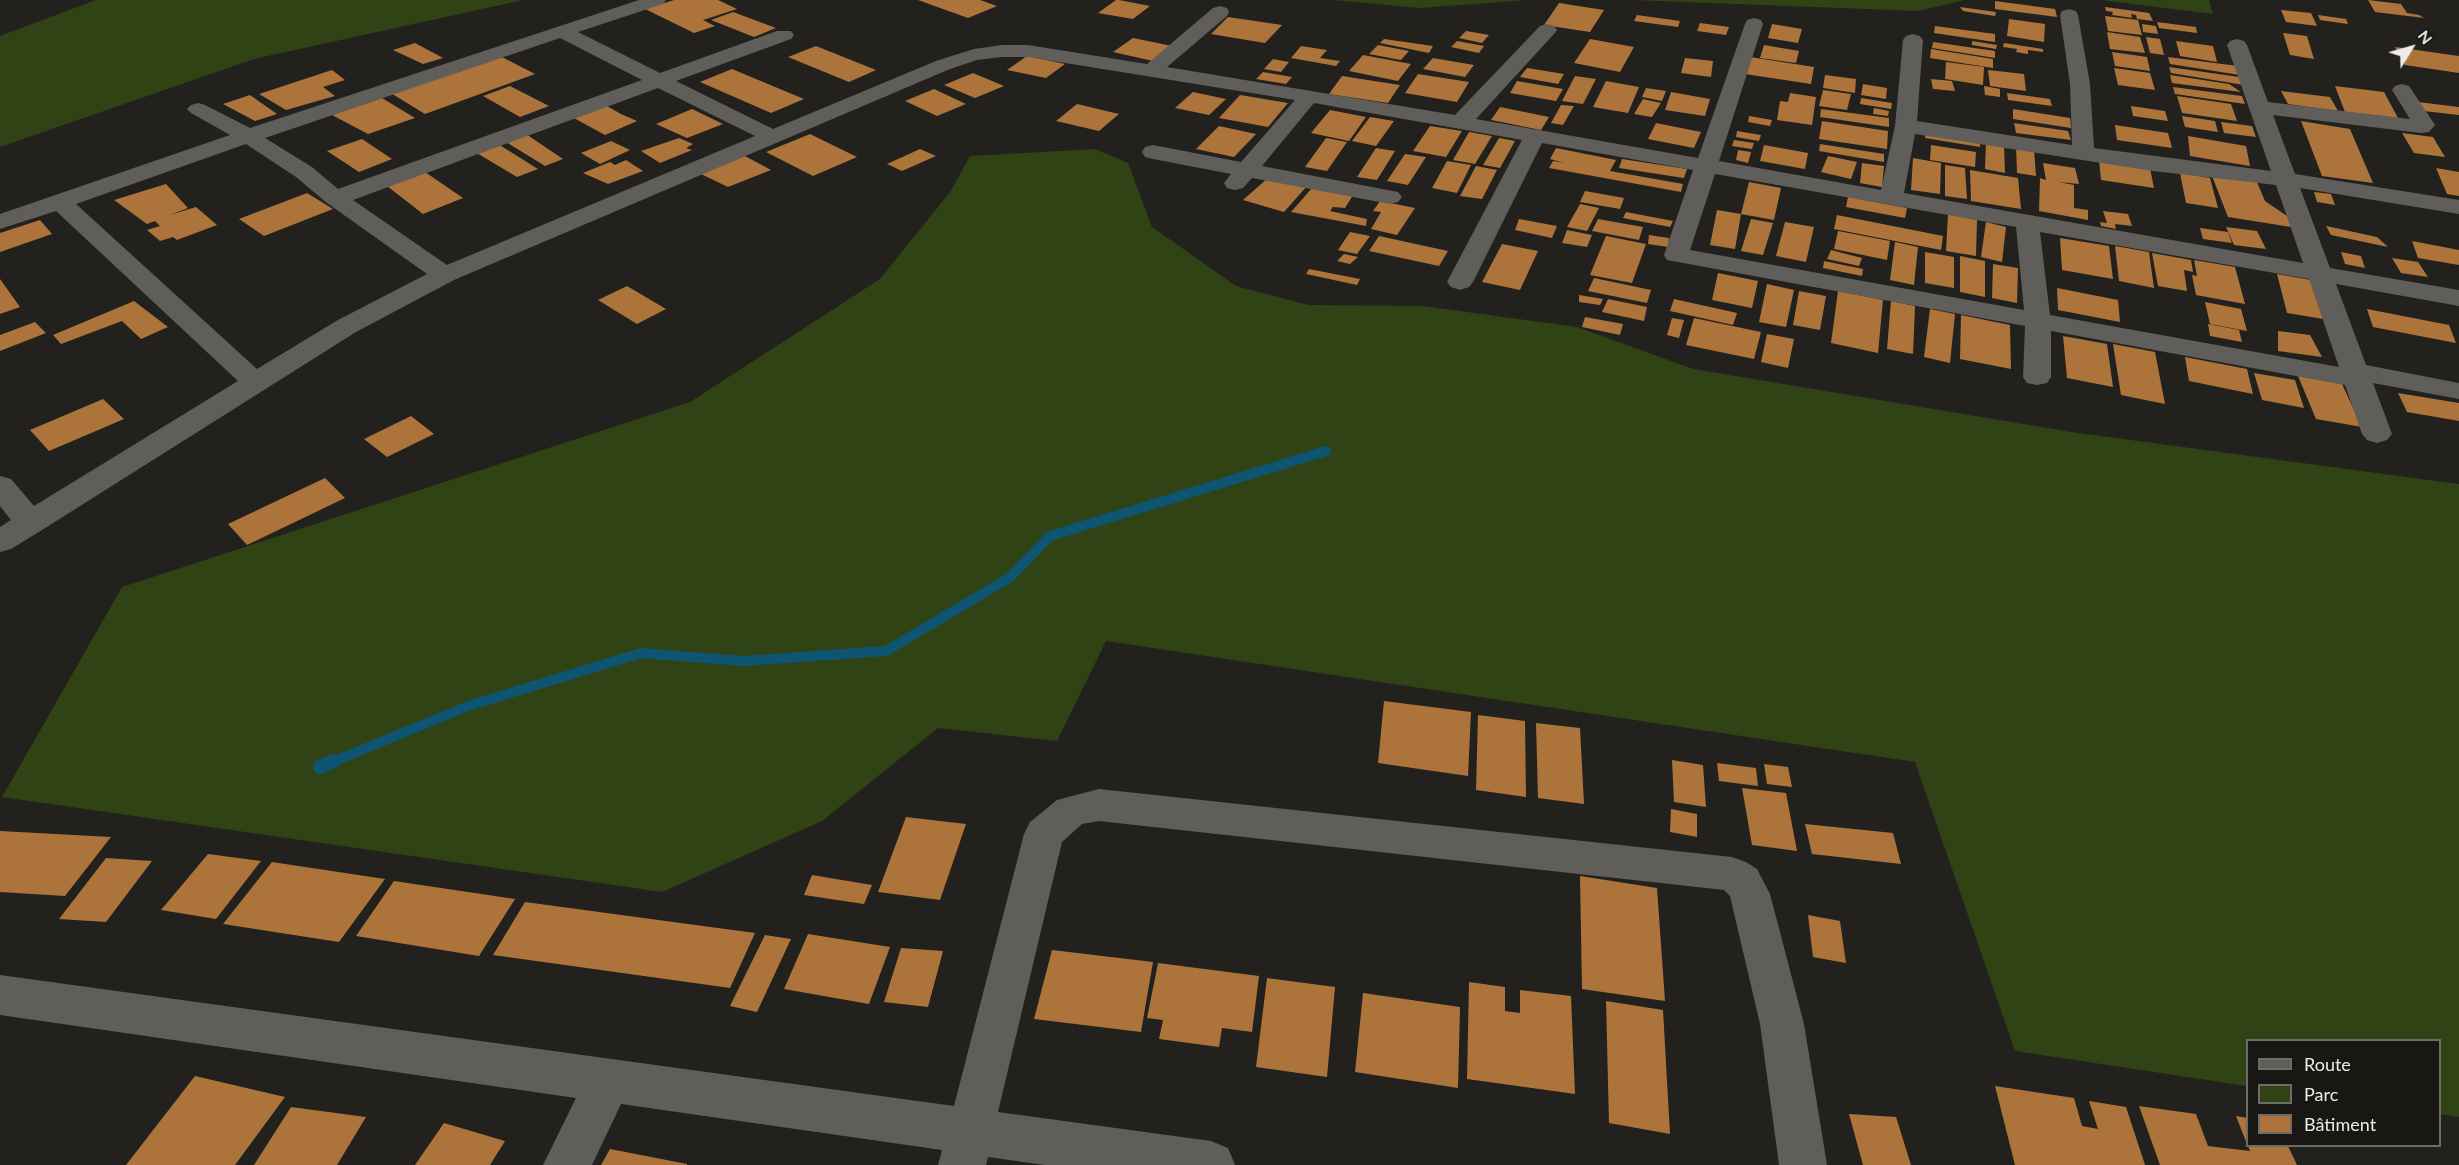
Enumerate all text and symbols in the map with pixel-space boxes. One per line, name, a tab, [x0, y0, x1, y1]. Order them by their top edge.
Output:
north arrow	[2381, 18, 2441, 78]
text: N	[2414, 26, 2437, 48]
legend	[2246, 1039, 2441, 1147]
text: Route	[2304, 1053, 2351, 1075]
text: Parc	[2304, 1083, 2338, 1105]
text: Bâtiment	[2304, 1113, 2376, 1135]

